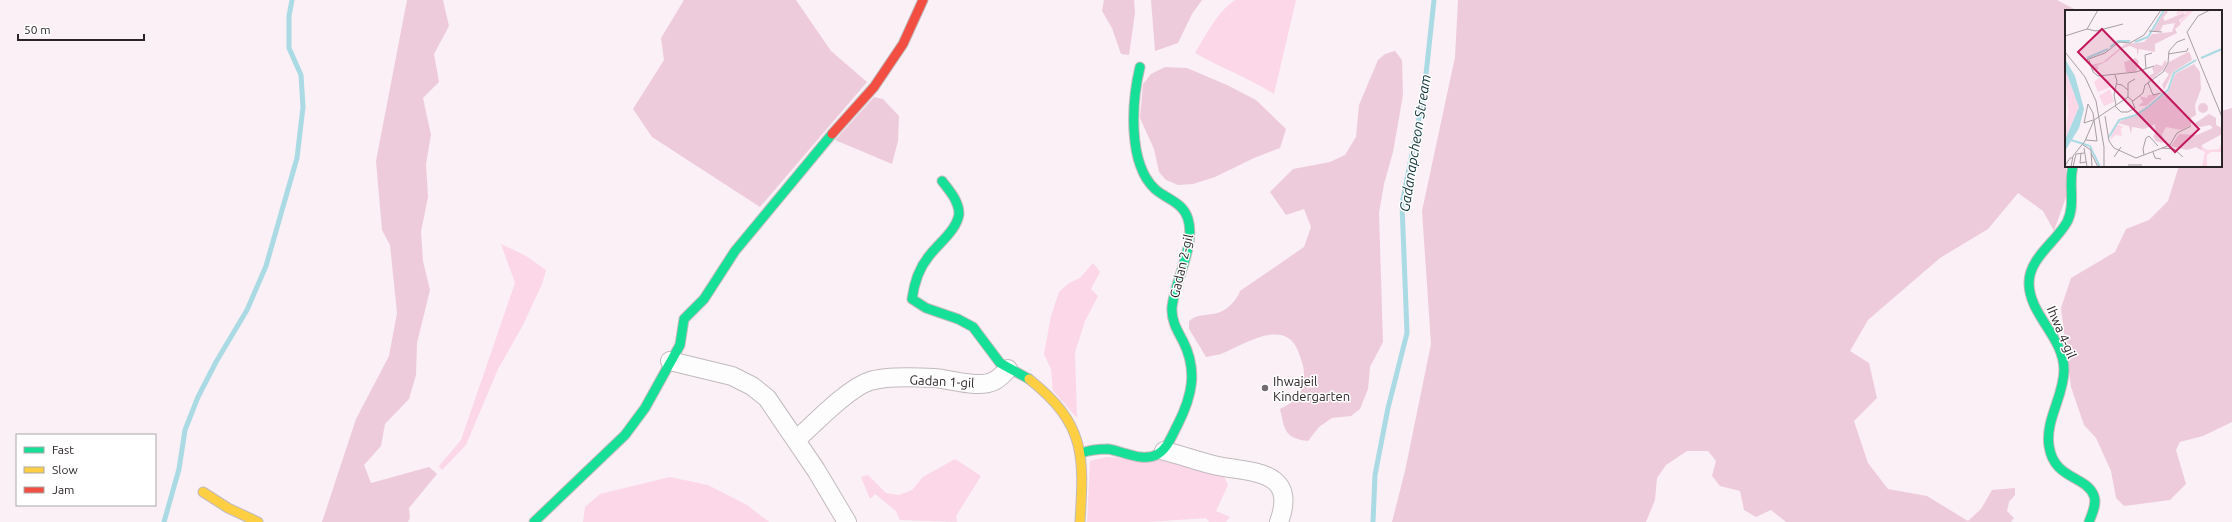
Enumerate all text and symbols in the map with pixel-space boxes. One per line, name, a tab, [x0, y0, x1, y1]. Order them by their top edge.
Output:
inset map	[2065, 10, 2222, 167]
scale bar	[18, 16, 144, 42]
text: 50 m	[24, 23, 51, 36]
water label: Gadanapcheon Stream	[1396, 73, 1434, 213]
street label: Gadan 2-gil	[1167, 232, 1195, 299]
street label: Ihwa 4-gil	[2045, 304, 2080, 361]
street label: Gadan 1-gil	[909, 372, 975, 390]
place label: Ihwajeil Kindergarten	[1273, 374, 1350, 403]
marker: Ihwajeil Kindergarten	[1260, 383, 1270, 393]
legend	[16, 434, 156, 506]
text: Fast	[52, 443, 74, 456]
text: Slow	[52, 463, 78, 476]
text: Jam	[52, 483, 74, 496]

